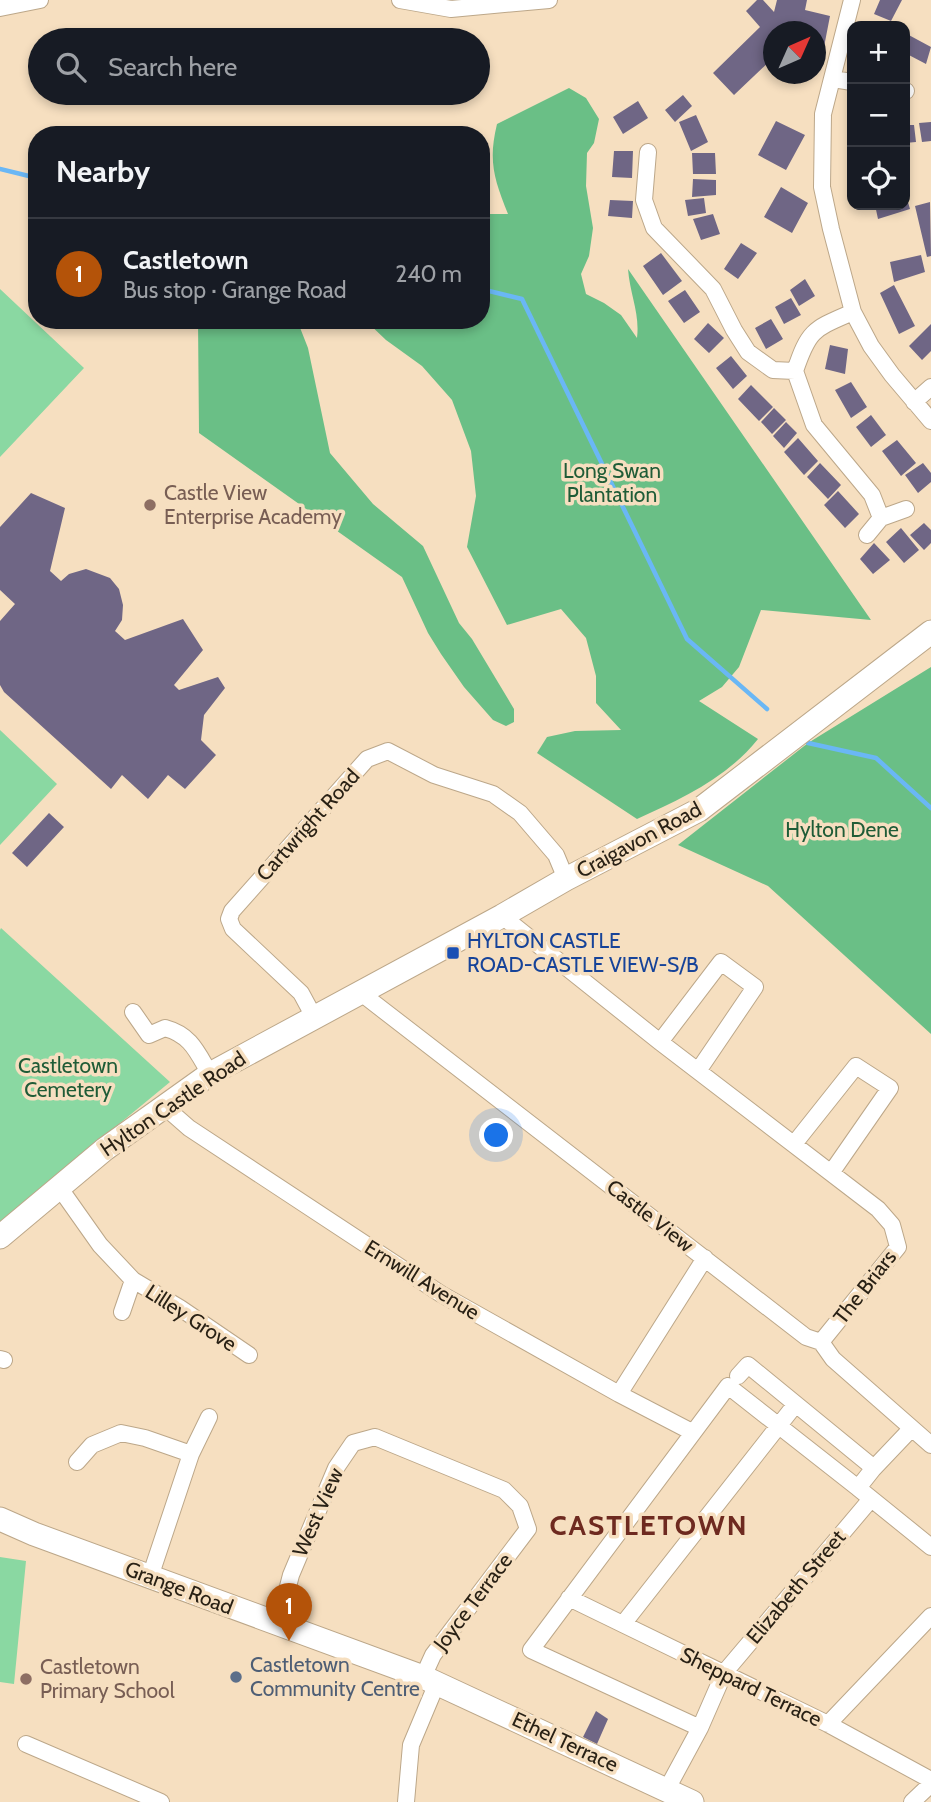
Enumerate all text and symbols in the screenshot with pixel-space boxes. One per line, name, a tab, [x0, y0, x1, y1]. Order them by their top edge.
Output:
north arrow	[763, 21, 826, 84]
map controls	[847, 21, 910, 210]
button: +	[847, 21, 910, 84]
search box	[28, 28, 490, 105]
icon: search	[52, 48, 90, 86]
text: Search here	[108, 51, 237, 83]
button: −	[847, 84, 910, 147]
button: locate	[847, 147, 910, 210]
text: Nearby	[56, 153, 150, 190]
text: Castletown	[123, 244, 249, 276]
text: 1	[75, 260, 83, 288]
text: 240 m	[395, 260, 462, 288]
text: Bus stop · Grange Road	[123, 276, 346, 304]
park label: Long Swan Plantation	[563, 458, 661, 507]
place label: Castle View Enterprise Academy	[164, 480, 342, 529]
marker: Castle View Enterprise Academy	[142, 497, 158, 513]
street label: Cartwright Road	[251, 764, 364, 886]
street label: Craigavon Road	[572, 796, 705, 883]
park label: Hylton Dene	[785, 817, 899, 842]
place label: HYLTON CASTLE ROAD-CASTLE VIEW-S/B	[467, 928, 699, 977]
marker: HYLTON CASTLE ROAD-CASTLE VIEW-S/B	[445, 945, 461, 961]
street label: Hylton Castle Road	[95, 1046, 250, 1161]
park label: Castletown Cemetery	[18, 1053, 118, 1102]
your location	[479, 1118, 513, 1152]
street label: Castle View	[602, 1174, 699, 1257]
street label: Ernwill Avenue	[360, 1234, 484, 1325]
street label: The Briars	[828, 1245, 901, 1329]
street label: Lilley Grove	[141, 1279, 242, 1356]
street label: West View	[287, 1464, 348, 1560]
district label: CASTLETOWN	[549, 1508, 749, 1542]
street label: Elizabeth Street	[741, 1525, 850, 1649]
street label: Joyce Terrace	[427, 1548, 517, 1656]
street label: Grange Road	[122, 1555, 237, 1620]
pin: 1	[266, 1583, 312, 1641]
street label: Sheppard Terrace	[676, 1642, 826, 1732]
place label: Castletown Community Centre	[250, 1652, 420, 1701]
place label: Castletown Primary School	[40, 1654, 175, 1703]
marker: Castletown Community Centre	[228, 1669, 244, 1685]
marker: Castletown Primary School	[18, 1671, 34, 1687]
street label: Ethel Terrace	[508, 1706, 622, 1777]

